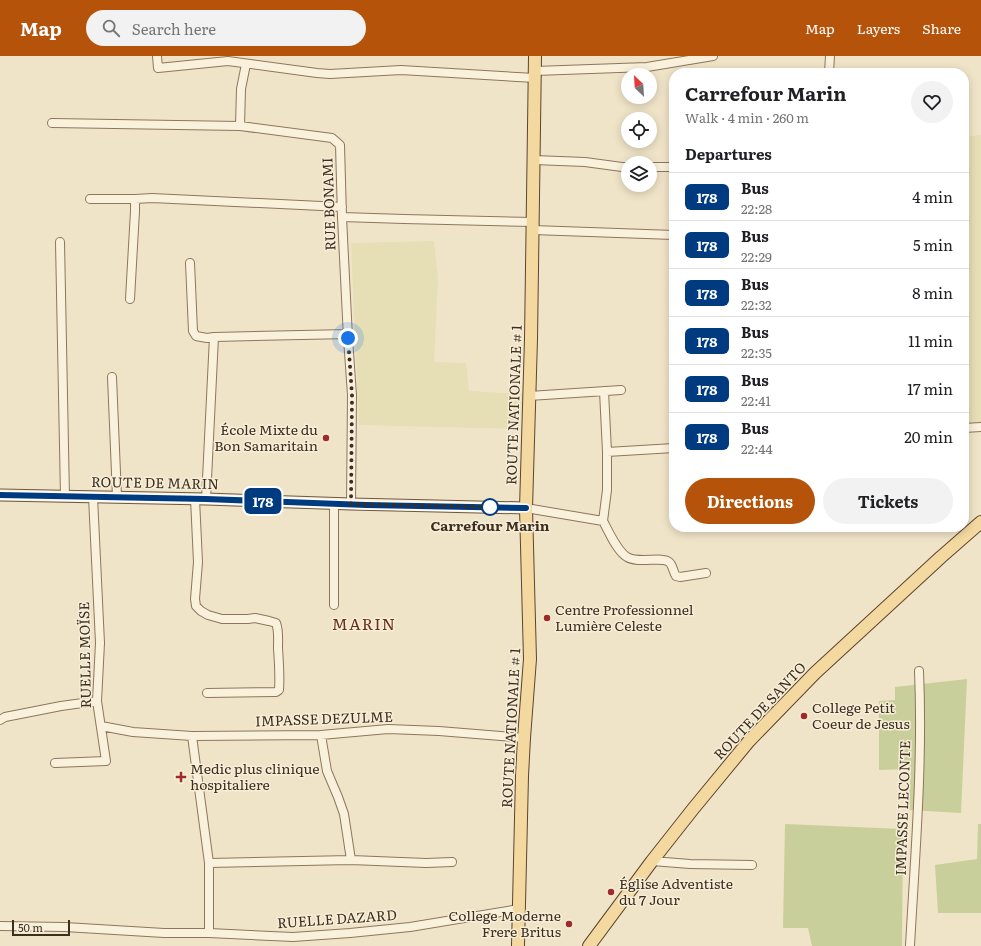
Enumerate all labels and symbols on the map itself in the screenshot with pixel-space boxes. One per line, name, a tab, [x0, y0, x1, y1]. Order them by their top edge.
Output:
north arrow	[621, 68, 657, 104]
street label: RUE BONAMI	[316, 157, 340, 251]
street label: ROUTE NATIONALE # 1	[500, 324, 526, 485]
your location	[338, 328, 358, 348]
place label: École Mixte du Bon Samaritain	[214, 419, 318, 455]
marker: École Mixte du Bon Samaritain	[321, 433, 331, 443]
street label: ROUTE DE MARIN	[91, 471, 219, 493]
line badge: 178	[240, 488, 286, 514]
marker: Carrefour Marin	[481, 498, 499, 516]
place label: Carrefour Marin	[431, 515, 550, 535]
place label: Centre Professionnel Lumière Celeste	[555, 599, 694, 635]
street label: RUELLE MOÏSE	[73, 602, 95, 708]
district label: MARIN	[332, 611, 396, 635]
marker: Centre Professionnel Lumière Celeste	[542, 613, 552, 623]
street label: ROUTE NATIONALE # 1	[496, 647, 524, 808]
street label: ROUTE DE SANTO	[709, 657, 810, 764]
place label: College Petit Coeur de Jesus	[812, 697, 910, 733]
street label: IMPASSE DEZULME	[255, 706, 393, 730]
marker: College Petit Coeur de Jesus	[799, 711, 809, 721]
street label: IMPASSE LECONTE	[890, 740, 914, 876]
place label: Medic plus clinique hospitaliere	[190, 758, 320, 794]
marker: Medic plus clinique hospitaliere	[175, 771, 187, 783]
place label: Église Adventiste du 7 Jour	[619, 873, 733, 909]
marker: Église Adventiste du 7 Jour	[606, 887, 616, 897]
street label: RUELLE DAZARD	[276, 904, 398, 932]
place label: College Moderne Frere Britus	[449, 905, 561, 941]
scale bar	[12, 918, 70, 937]
marker: College Moderne Frere Britus	[564, 919, 574, 929]

